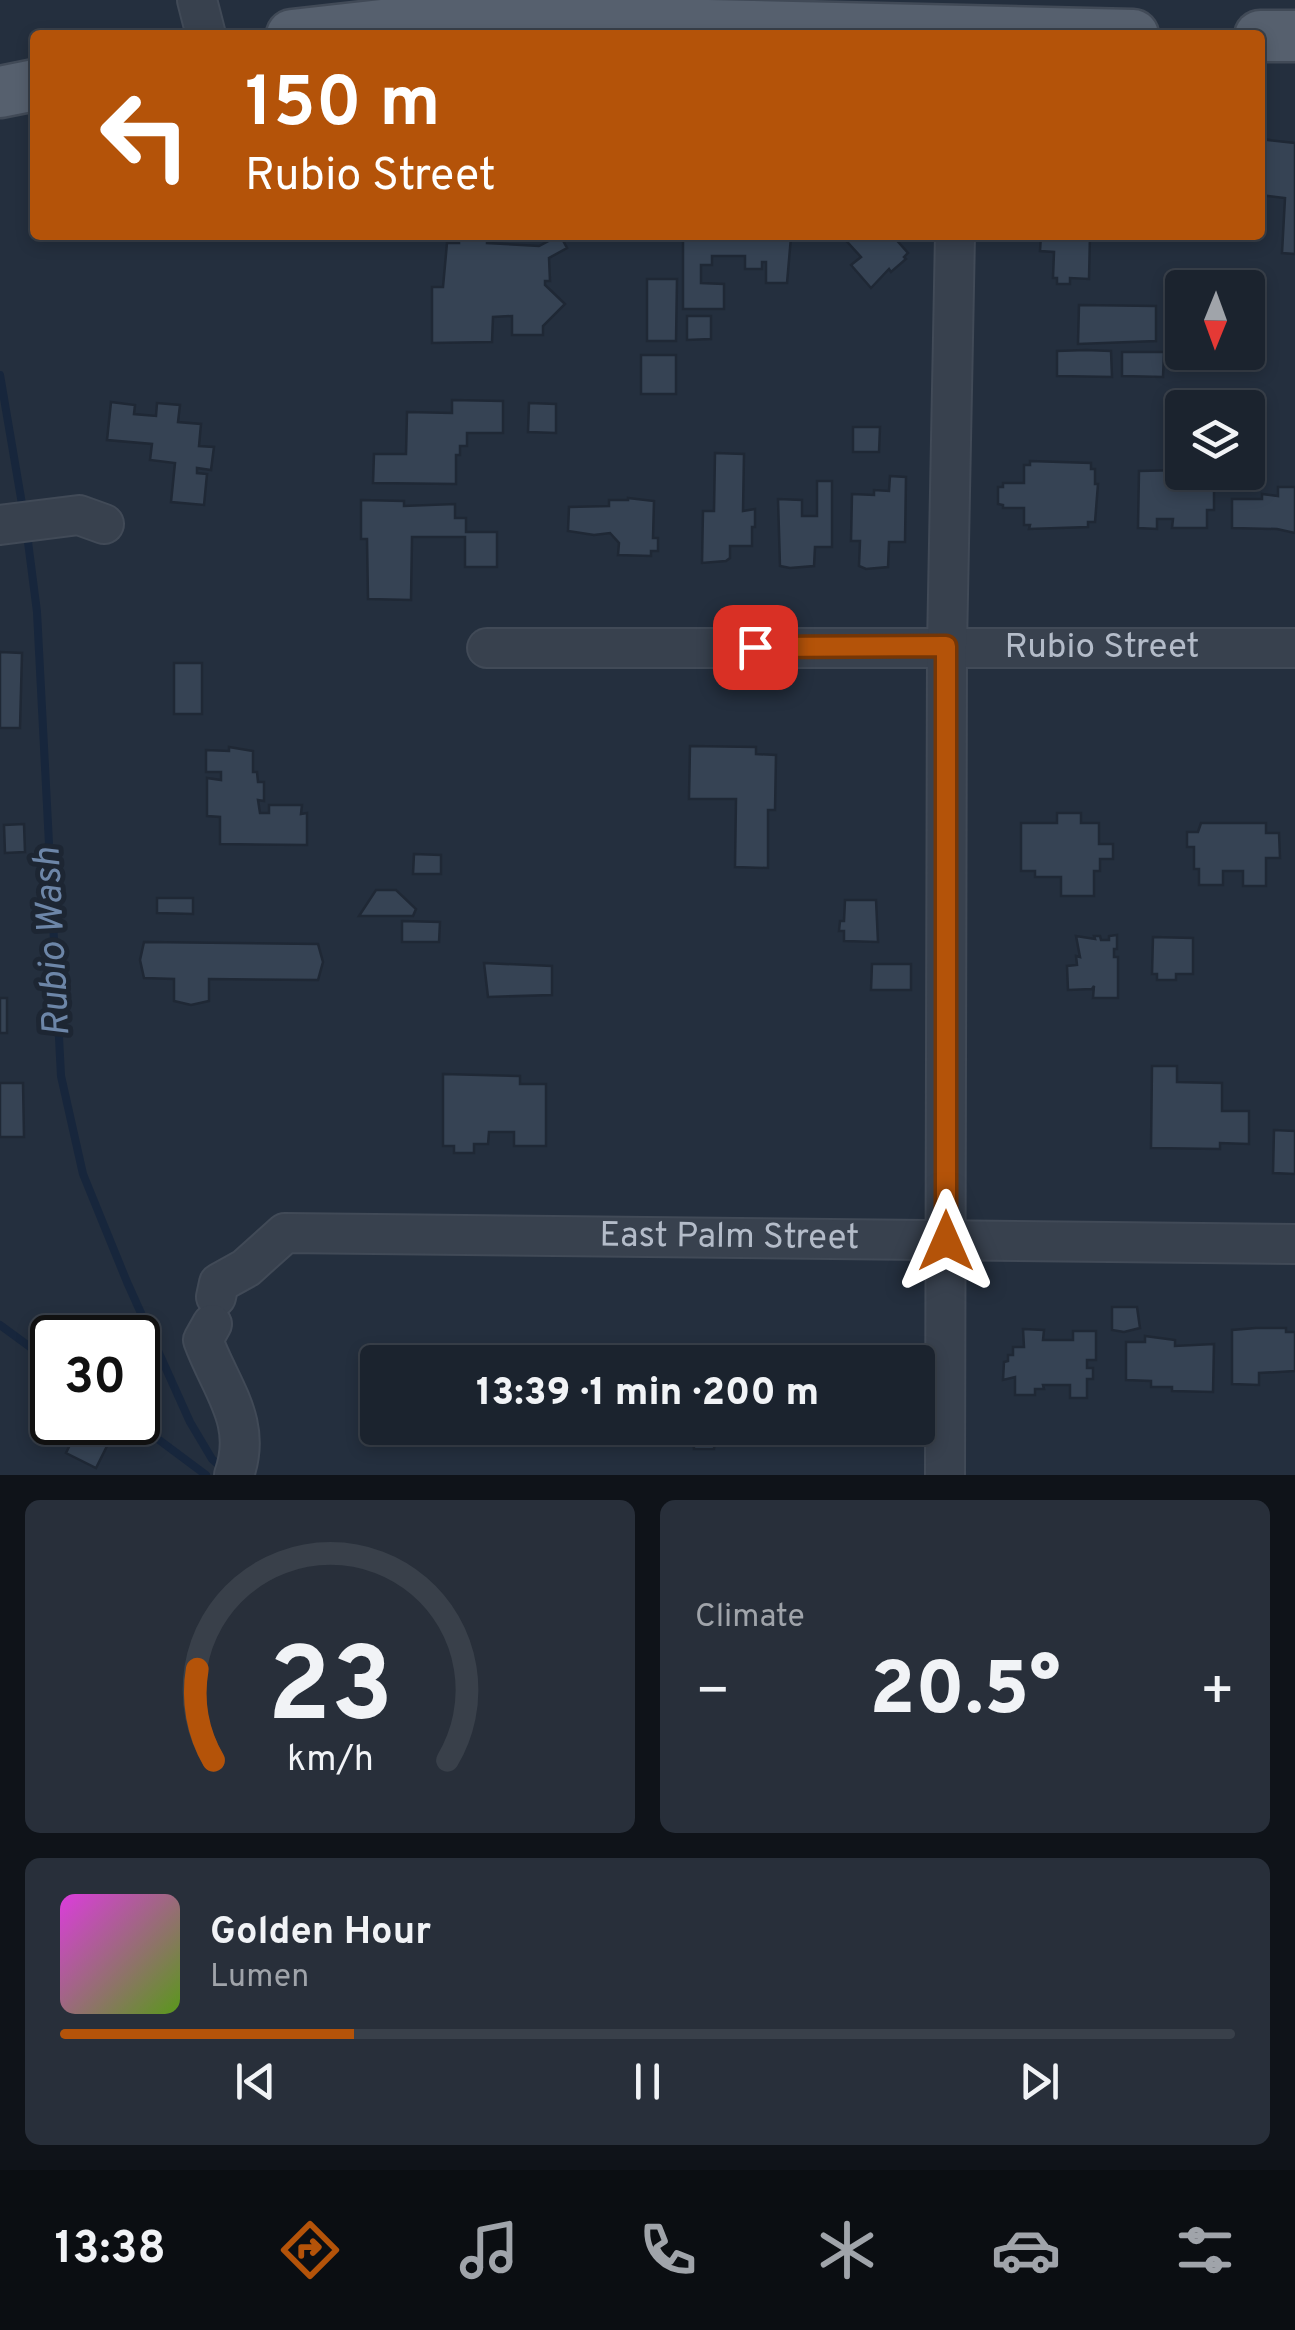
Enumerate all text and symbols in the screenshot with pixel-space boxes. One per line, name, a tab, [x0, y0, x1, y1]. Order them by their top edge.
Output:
text: 150 m	[245, 62, 440, 151]
icon: left	[80, 70, 210, 200]
text: Rubio Street	[245, 149, 496, 206]
north arrow	[1165, 270, 1265, 370]
map controls	[1165, 270, 1265, 490]
button: layers	[1165, 390, 1265, 490]
pin	[713, 605, 798, 690]
icon: arrive	[728, 620, 783, 675]
street label: Rubio Street	[1004, 626, 1200, 670]
water label: Rubio Wash	[25, 846, 83, 1038]
position arrow	[894, 1189, 998, 1293]
street label: East Palm Street	[599, 1214, 860, 1261]
speed limit sign: 30	[30, 1315, 160, 1445]
text: 13:39 · 1 min · 200 m	[476, 1370, 819, 1419]
text: Climate	[695, 1598, 805, 1638]
text: 23	[267, 1626, 393, 1758]
text: 20.5°	[869, 1646, 1061, 1741]
text: −	[695, 1659, 730, 1729]
text: +	[1200, 1659, 1235, 1729]
text: km/h	[287, 1738, 373, 1784]
text: Golden Hour	[210, 1909, 431, 1958]
text: Lumen	[210, 1958, 309, 1998]
icon: previous	[228, 2054, 283, 2109]
icon: pause	[620, 2054, 675, 2109]
icon: next	[1012, 2054, 1067, 2109]
icon: directions	[275, 2215, 345, 2285]
icon: music	[454, 2215, 524, 2285]
icon: phone	[633, 2215, 703, 2285]
icon: climate	[812, 2215, 882, 2285]
icon: car	[991, 2215, 1061, 2285]
icon: filters	[1170, 2215, 1240, 2285]
text: 13:38	[55, 2222, 166, 2279]

